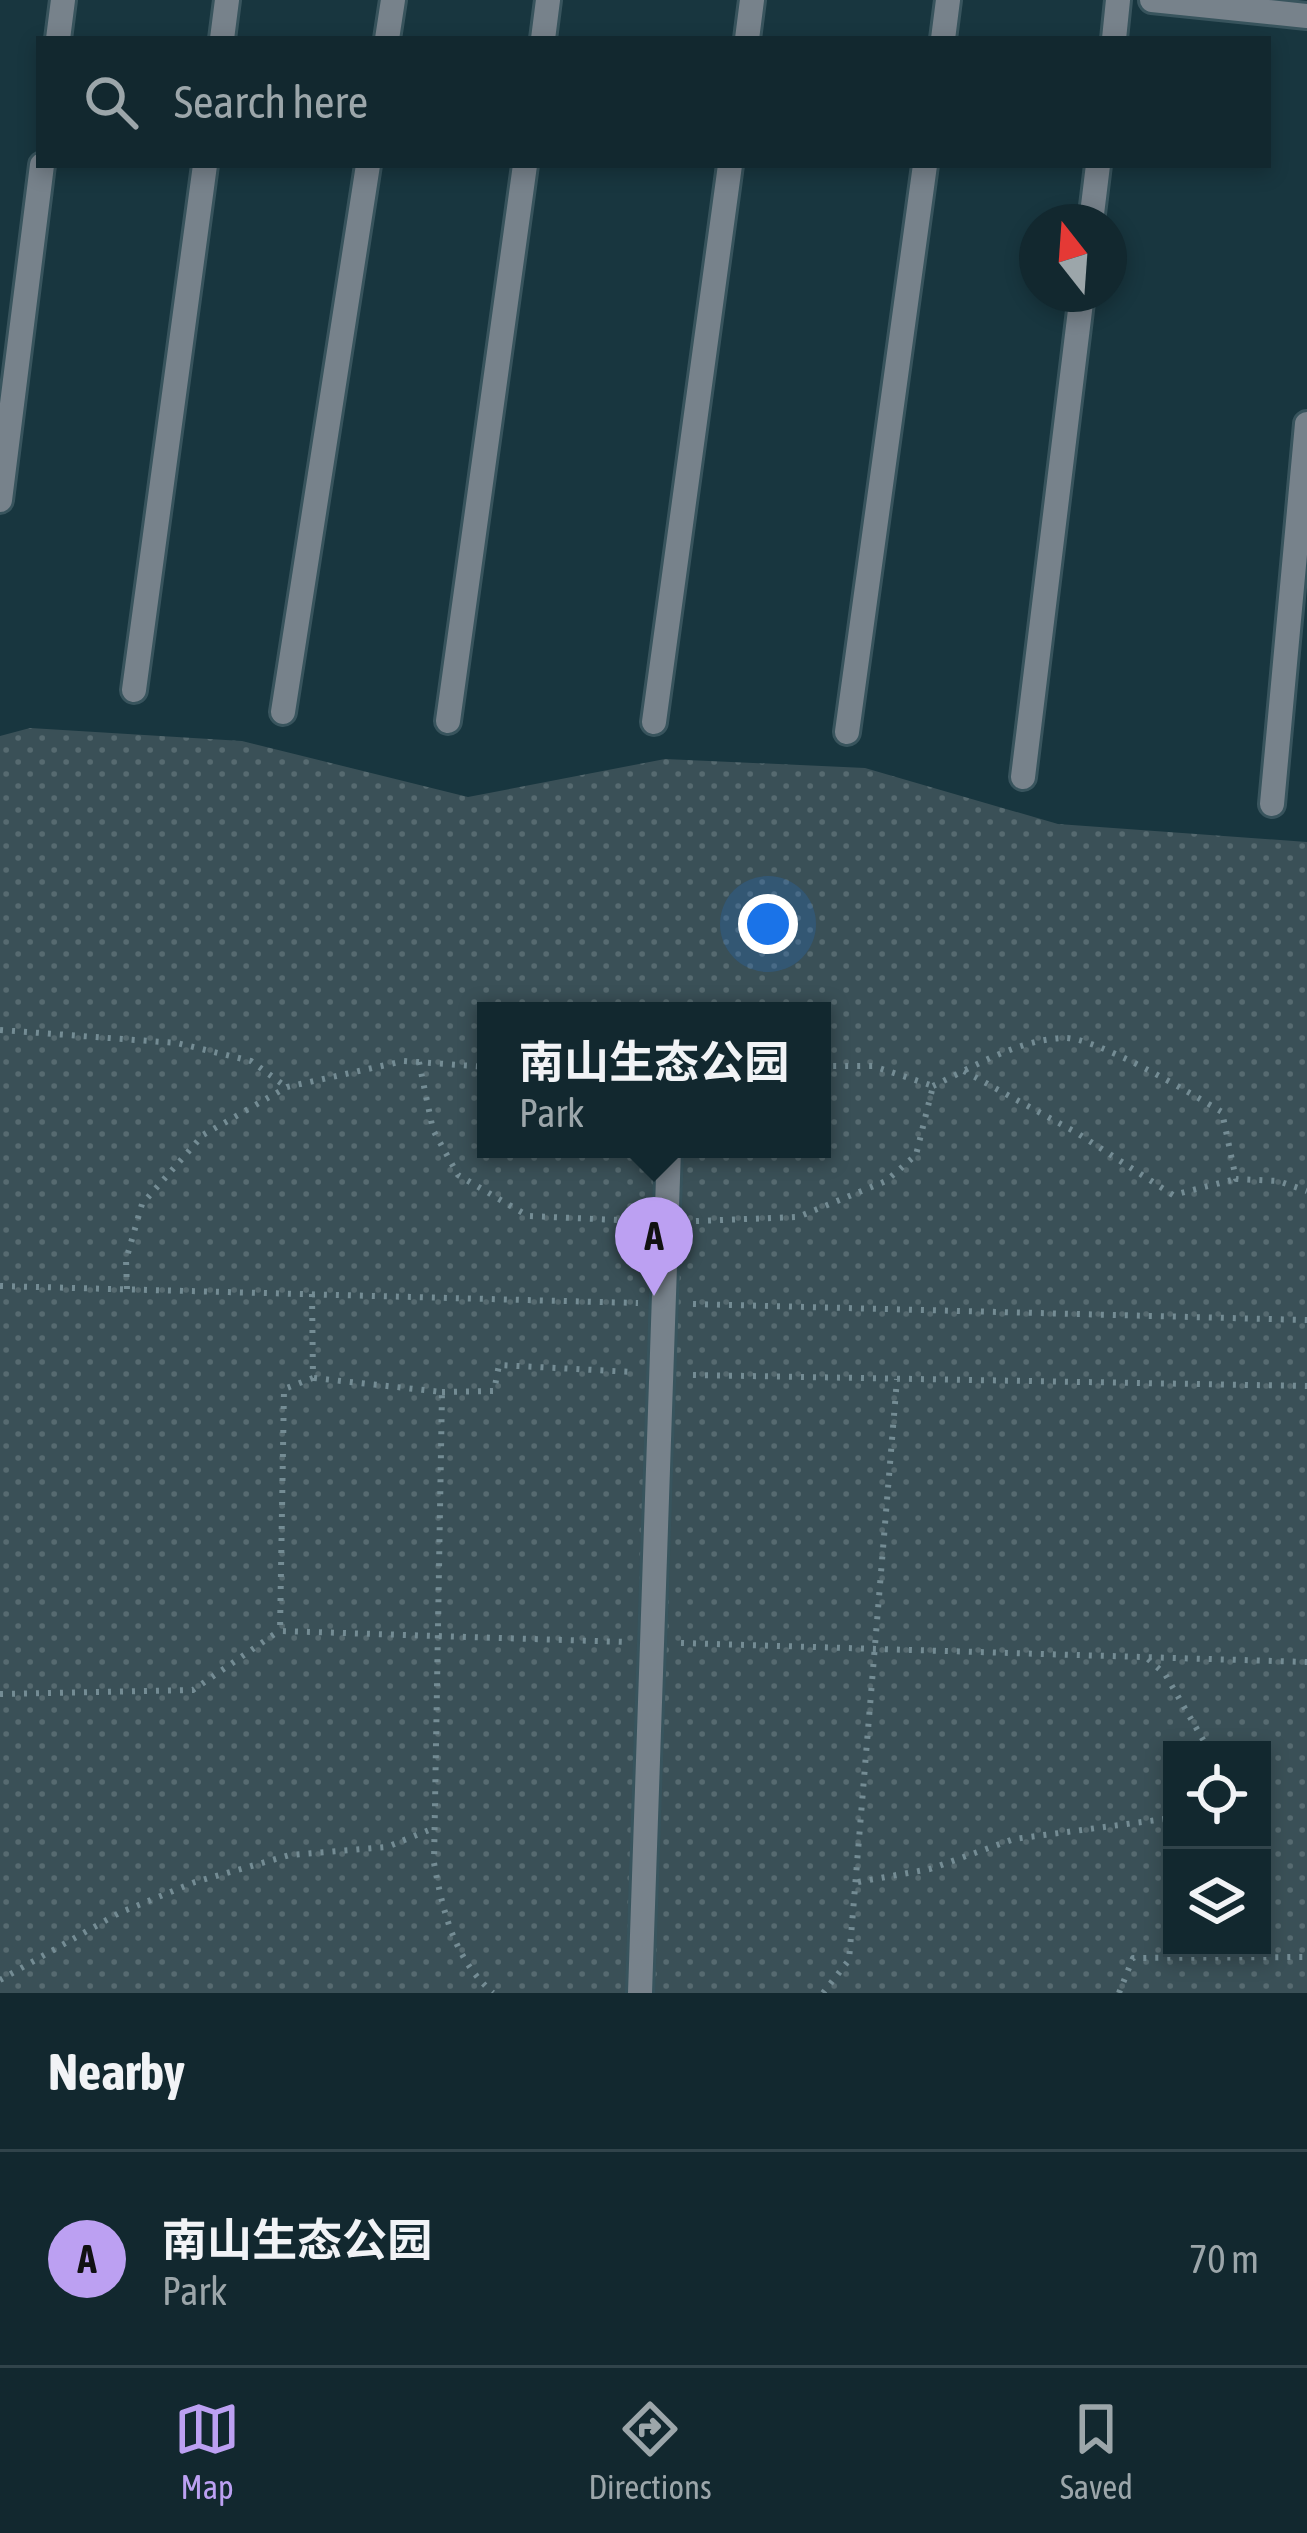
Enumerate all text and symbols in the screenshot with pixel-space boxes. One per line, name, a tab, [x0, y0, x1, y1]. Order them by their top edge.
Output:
search box	[36, 36, 1271, 168]
icon: search	[78, 69, 144, 135]
text: Search here	[174, 76, 368, 128]
north arrow	[1019, 204, 1127, 312]
your location	[738, 894, 798, 954]
popup	[477, 1002, 831, 1158]
text: 南山生态公园	[519, 1036, 789, 1088]
text: Park	[519, 1091, 584, 1135]
pin: A	[615, 1197, 693, 1296]
map controls	[1163, 1741, 1271, 1957]
button: locate	[1163, 1741, 1271, 1849]
button: layers	[1163, 1849, 1271, 1957]
text: Nearby	[48, 2042, 185, 2101]
text: 南山生态公园	[162, 2214, 432, 2266]
text: A	[77, 2237, 97, 2281]
text: 70 m	[1189, 2237, 1259, 2281]
text: Park	[162, 2269, 227, 2313]
tab: Map	[174, 2396, 240, 2506]
tab: Directions	[588, 2396, 712, 2506]
tab: Saved	[1060, 2396, 1133, 2506]

